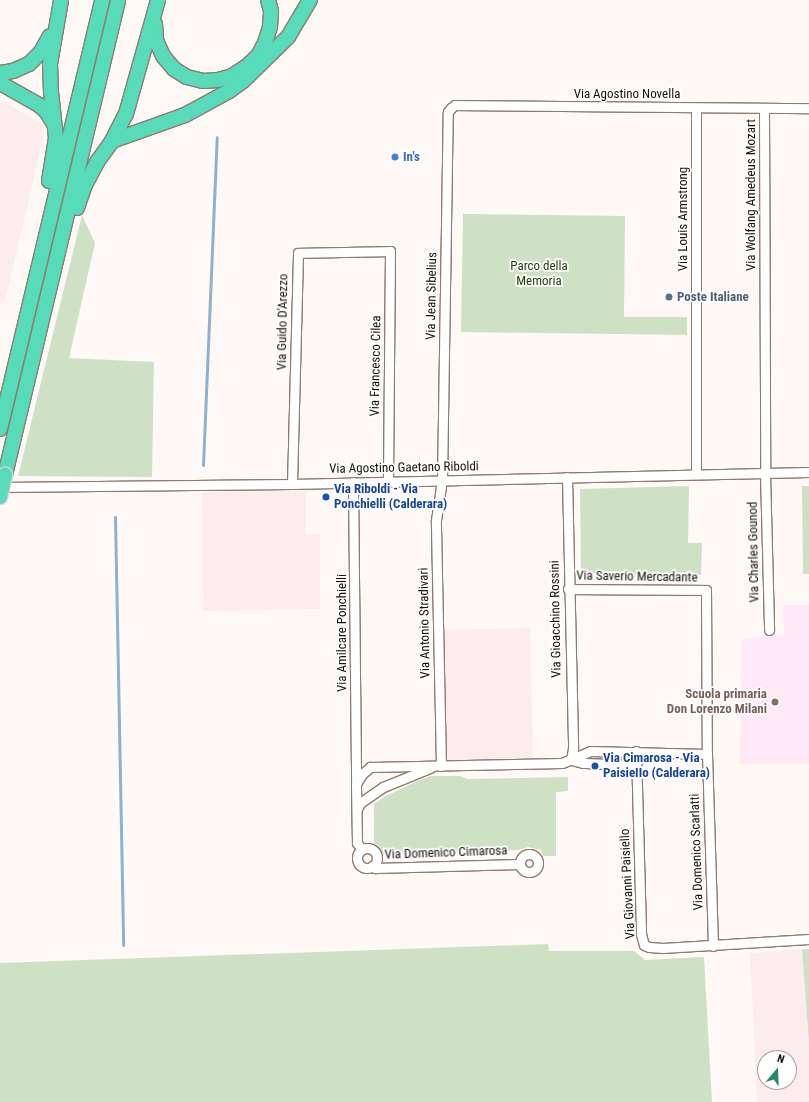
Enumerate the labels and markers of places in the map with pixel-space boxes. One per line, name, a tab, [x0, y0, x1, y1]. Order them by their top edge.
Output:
place label: In's	[403, 149, 420, 165]
marker: In's	[390, 152, 400, 162]
place label: Poste Italiane	[677, 289, 749, 305]
marker: Poste Italiane	[664, 292, 674, 302]
place label: Via Riboldi - Via Ponchielli (Calderara)	[334, 482, 447, 513]
marker: Via Riboldi - Via Ponchielli (Calderara)	[321, 492, 331, 502]
place label: Scuola primaria Don Lorenzo Milani	[667, 687, 767, 718]
marker: Scuola primaria Don Lorenzo Milani	[770, 697, 780, 707]
place label: Via Cimarosa - Via PaisieIIo (Calderara)	[603, 751, 710, 782]
marker: Via Cimarosa - Via PaisieIIo (Calderara)	[590, 761, 600, 771]

